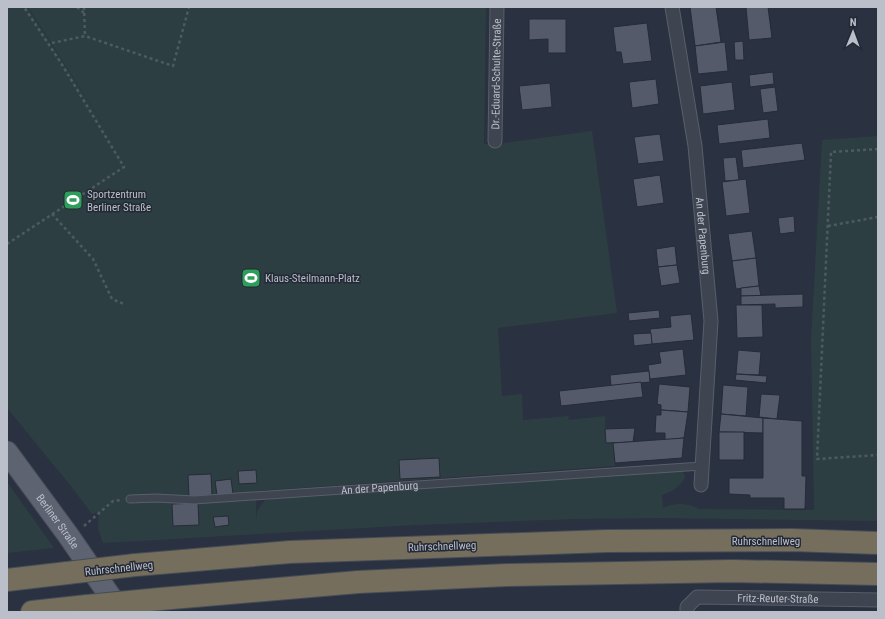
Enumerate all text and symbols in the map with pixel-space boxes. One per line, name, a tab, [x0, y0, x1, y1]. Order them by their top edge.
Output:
north arrow	[833, 12, 873, 52]
text: N	[850, 16, 857, 29]
street label: Dr.-Eduard-Schulte-Straße	[489, 18, 504, 130]
place label: Sportzentrum Berliner Straße	[87, 188, 151, 214]
sports icon: Sportzentrum Berliner Straße	[62, 189, 84, 211]
street label: An der Papenburg	[693, 197, 713, 275]
sports icon: Klaus-Steilmann-Platz	[240, 267, 262, 289]
place label: Klaus-Steilmann-Platz	[265, 272, 360, 285]
street label: An der Papenburg	[340, 479, 419, 497]
street label: Berliner Straße	[33, 492, 82, 551]
street label: Ruhrschnellweg	[732, 535, 800, 548]
street label: Ruhrschnellweg	[408, 539, 476, 554]
street label: Ruhrschnellweg	[84, 558, 154, 579]
street label: Fritz-Reuter-Straße	[737, 592, 818, 606]

